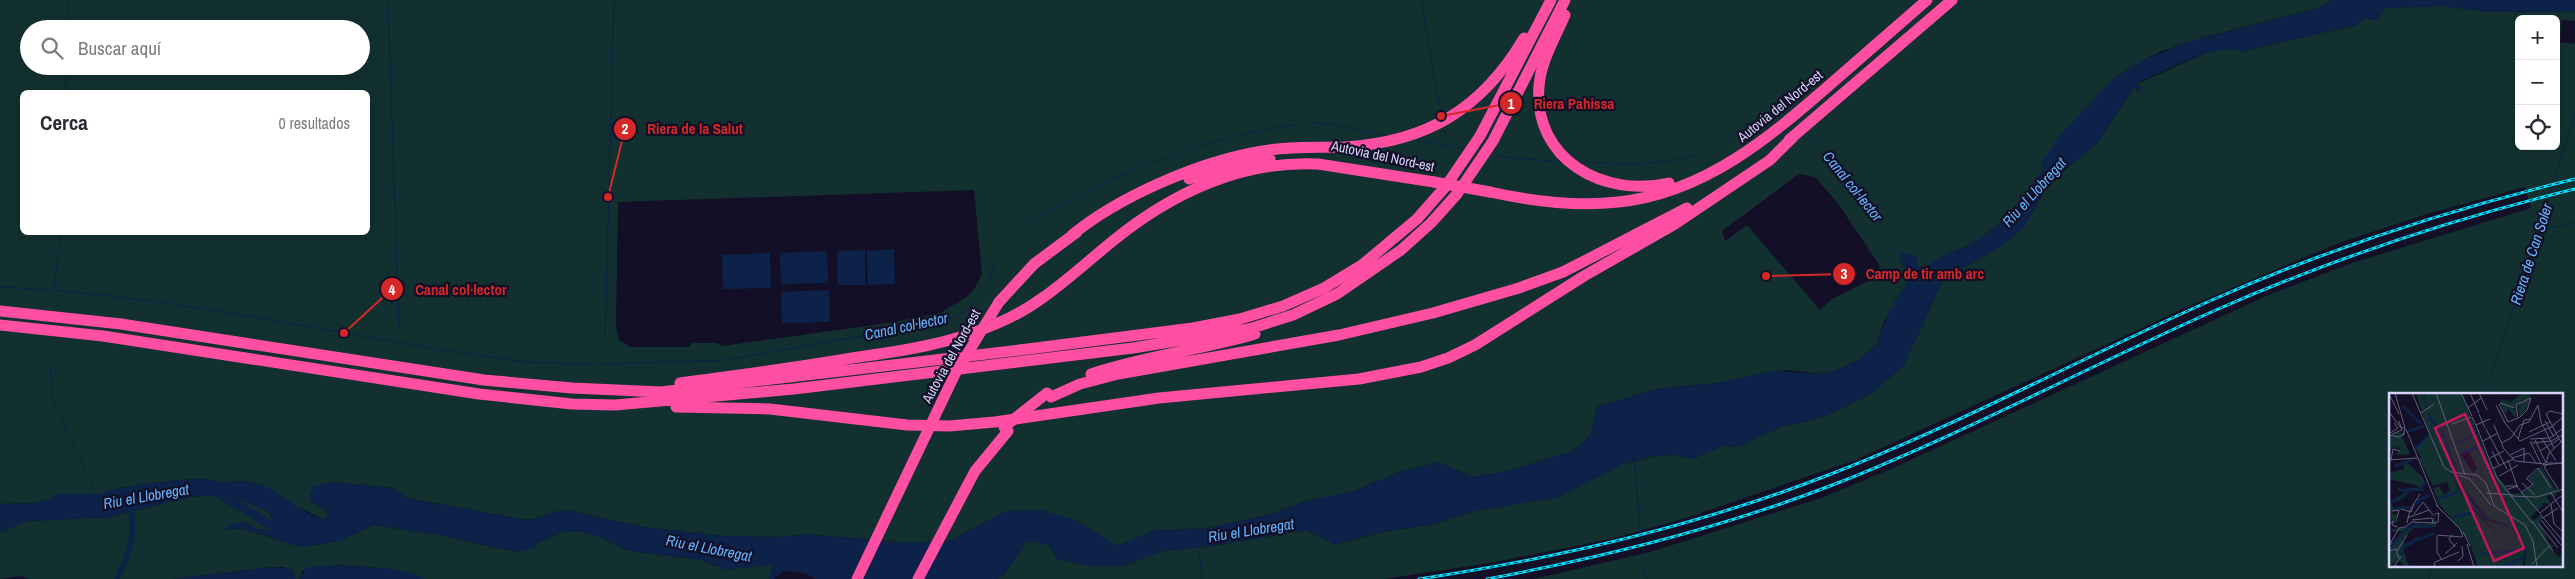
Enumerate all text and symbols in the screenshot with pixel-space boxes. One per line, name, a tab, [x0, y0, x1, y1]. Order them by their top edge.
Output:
map controls	[2515, 15, 2560, 150]
button: +	[2515, 15, 2560, 60]
search box	[20, 20, 370, 75]
icon: search	[38, 34, 66, 62]
text: Buscar aquí	[78, 35, 161, 61]
button: −	[2515, 60, 2560, 105]
street label: Autovia del Nord-est	[1733, 66, 1826, 147]
callout: Riera Pahissa	[1498, 88, 1624, 118]
text: 1	[1508, 93, 1515, 114]
text: Riera Pahissa	[1534, 93, 1615, 114]
button: locate	[2515, 105, 2560, 150]
text: Cerca	[40, 108, 88, 137]
text: 0 resultados	[279, 112, 350, 134]
callout: Riera de la Salut	[612, 114, 753, 144]
text: 2	[622, 118, 629, 139]
text: Riera de la Salut	[647, 118, 743, 139]
street label: Autovia del Nord-est	[1329, 136, 1436, 176]
water label: Canal col·lector	[1818, 146, 1888, 226]
water label: Riu el Llobregat	[1997, 152, 2071, 231]
water label: Riera de Can Soler	[2505, 200, 2558, 307]
callout: Camp de tir amb arc	[1831, 259, 1994, 289]
text: 3	[1841, 263, 1848, 284]
text: Camp de tir amb arc	[1866, 263, 1984, 284]
callout: Canal col·lector	[380, 274, 516, 304]
text: 4	[389, 279, 396, 300]
text: Canal col·lector	[415, 279, 507, 300]
street label: Autovia del Nord-est	[917, 306, 984, 407]
water label: Canal col·lector	[862, 307, 951, 345]
inset map	[2389, 393, 2562, 566]
water label: Riu el Llobregat	[101, 478, 191, 514]
water label: Riu el Llobregat	[1206, 513, 1296, 547]
water label: Riu el Llobregat	[664, 529, 754, 567]

